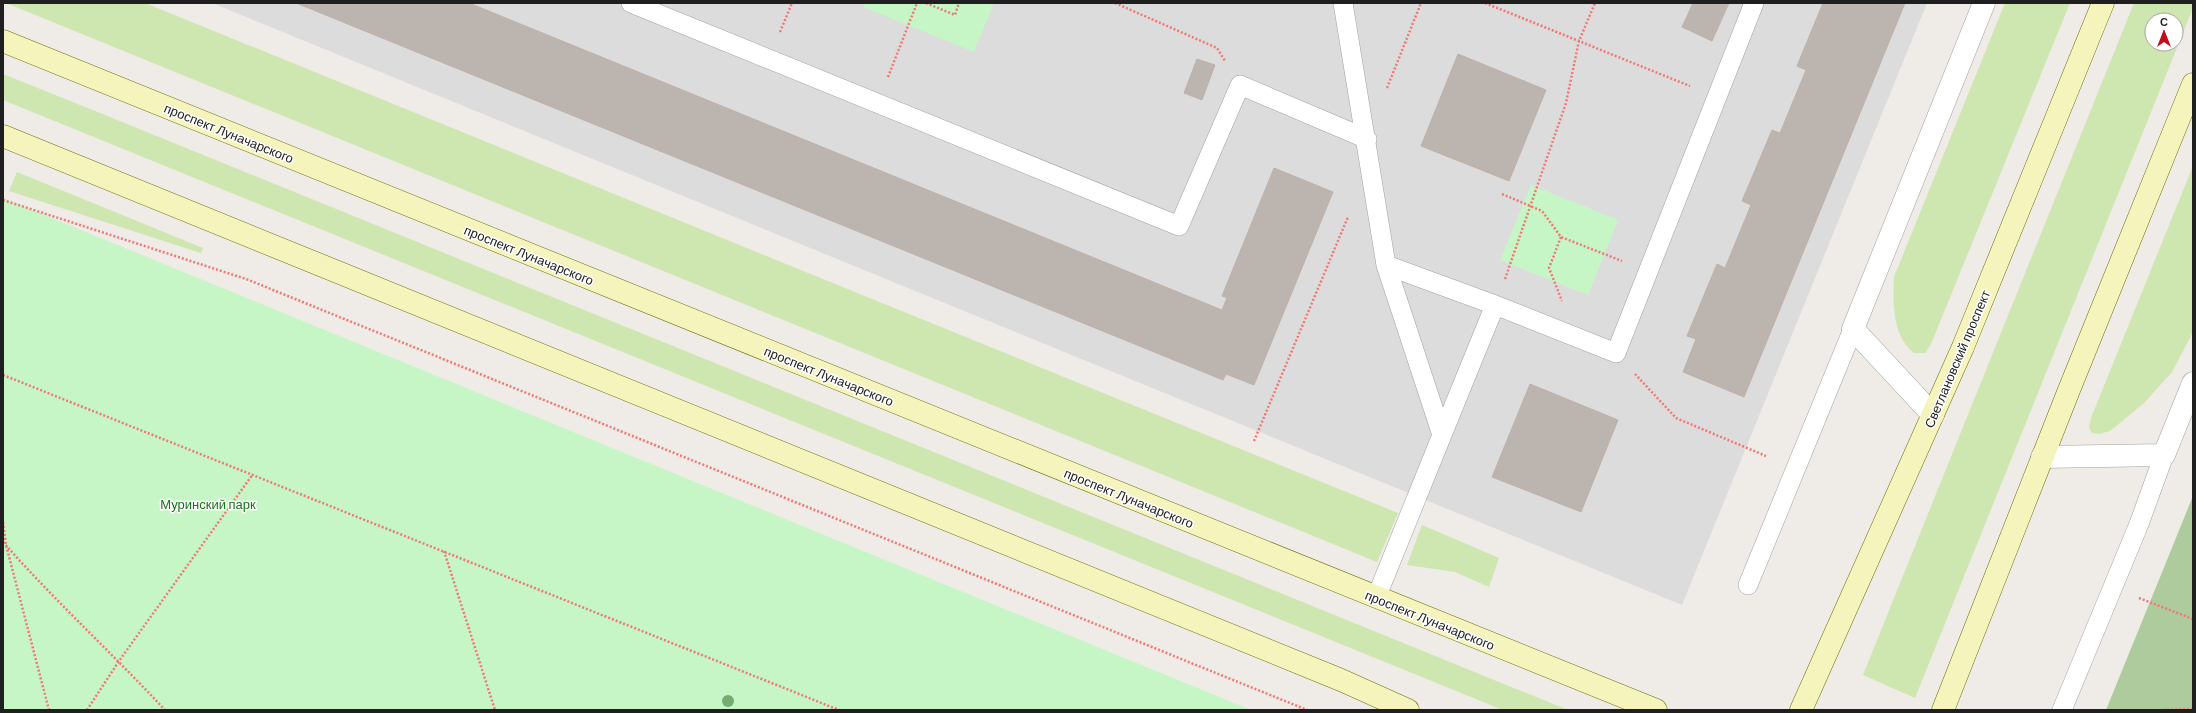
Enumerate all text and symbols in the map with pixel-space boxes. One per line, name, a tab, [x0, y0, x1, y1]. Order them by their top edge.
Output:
north arrow	[2144, 12, 2184, 52]
text: С	[2160, 15, 2168, 28]
street label: проспект Луначарского	[162, 100, 296, 166]
street label: проспект Луначарского	[462, 222, 596, 288]
street label: Светлановский проспект	[1921, 288, 1993, 430]
street label: проспект Луначарского	[762, 343, 896, 409]
street label: проспект Луначарского	[1062, 465, 1196, 531]
park label: Муринский парк	[160, 496, 256, 512]
street label: проспект Луначарского	[1363, 587, 1497, 653]

